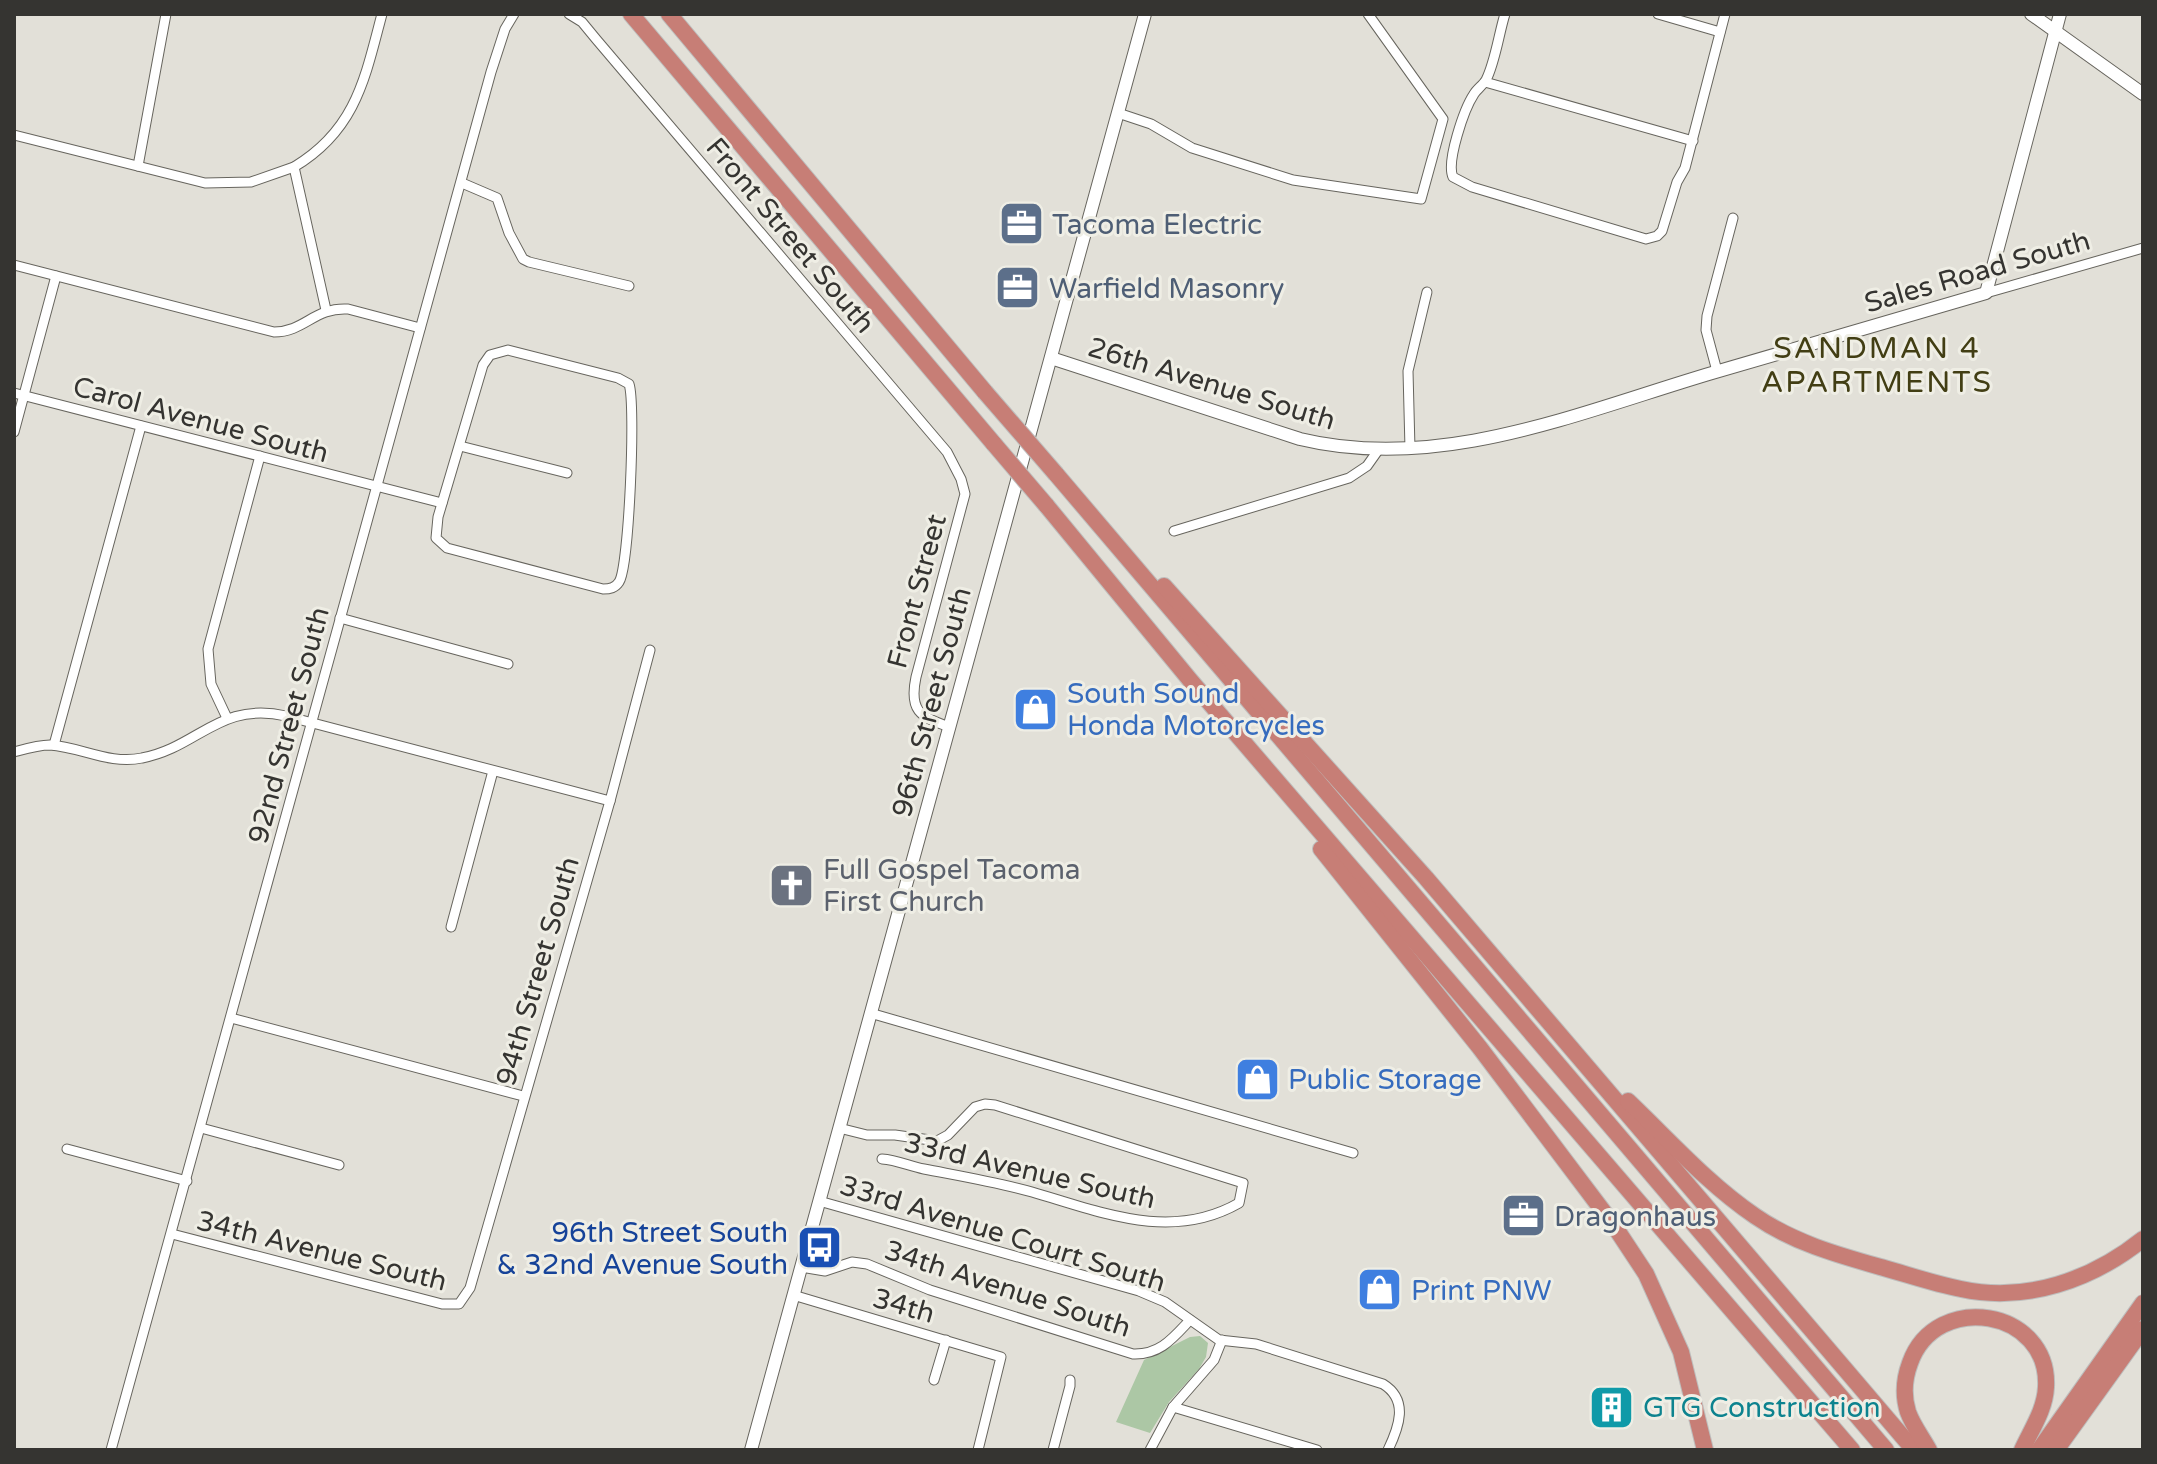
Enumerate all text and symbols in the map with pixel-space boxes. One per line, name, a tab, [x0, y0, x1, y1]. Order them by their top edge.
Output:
street label: Front Street South	[699, 131, 882, 340]
office icon: Tacoma Electric	[997, 200, 1045, 248]
place label: Tacoma Electric	[1052, 208, 1262, 242]
street label: Sales Road South	[1860, 223, 2094, 320]
office icon: Warfield Masonry	[994, 264, 1042, 312]
place label: Warfield Masonry	[1049, 272, 1284, 306]
street label: 26th Avenue South	[1084, 330, 1339, 438]
district label: SANDMAN 4 APARTMENTS	[1761, 330, 1993, 401]
street label: Carol Avenue South	[69, 369, 332, 470]
street label: Front Street	[880, 510, 954, 672]
street label: 96th Street South	[885, 584, 979, 821]
street label: 92nd Street South	[241, 603, 337, 847]
place label: South Sound Honda Motorcycles	[1067, 677, 1325, 743]
shop icon: South Sound Honda Motorcycles	[1012, 685, 1060, 733]
street label: 94th Street South	[489, 853, 587, 1090]
place label: Full Gospel Tacoma First Church	[823, 853, 1081, 919]
church icon: Full Gospel Tacoma First Church	[768, 861, 816, 909]
shop icon: Public Storage	[1233, 1055, 1281, 1103]
place label: Public Storage	[1288, 1063, 1482, 1097]
street label: 33rd Avenue South	[901, 1126, 1159, 1216]
street label: 33rd Avenue Court South	[836, 1168, 1170, 1300]
office icon: Dragonhaus	[1499, 1192, 1547, 1240]
place label: Dragonhaus	[1554, 1200, 1716, 1234]
street label: 34th Avenue South	[193, 1203, 450, 1299]
place label: 96th Street South & 32nd Avenue South	[496, 1216, 788, 1282]
bus stop icon: 96th Street South & 32nd Avenue South	[795, 1224, 843, 1272]
street label: 34th Avenue South	[881, 1232, 1135, 1344]
shop icon: Print PNW	[1356, 1266, 1404, 1314]
place label: Print PNW	[1411, 1274, 1552, 1308]
street label: 34th	[869, 1280, 939, 1330]
building icon: GTG Construction	[1588, 1383, 1636, 1431]
place label: GTG Construction	[1643, 1391, 1881, 1425]

